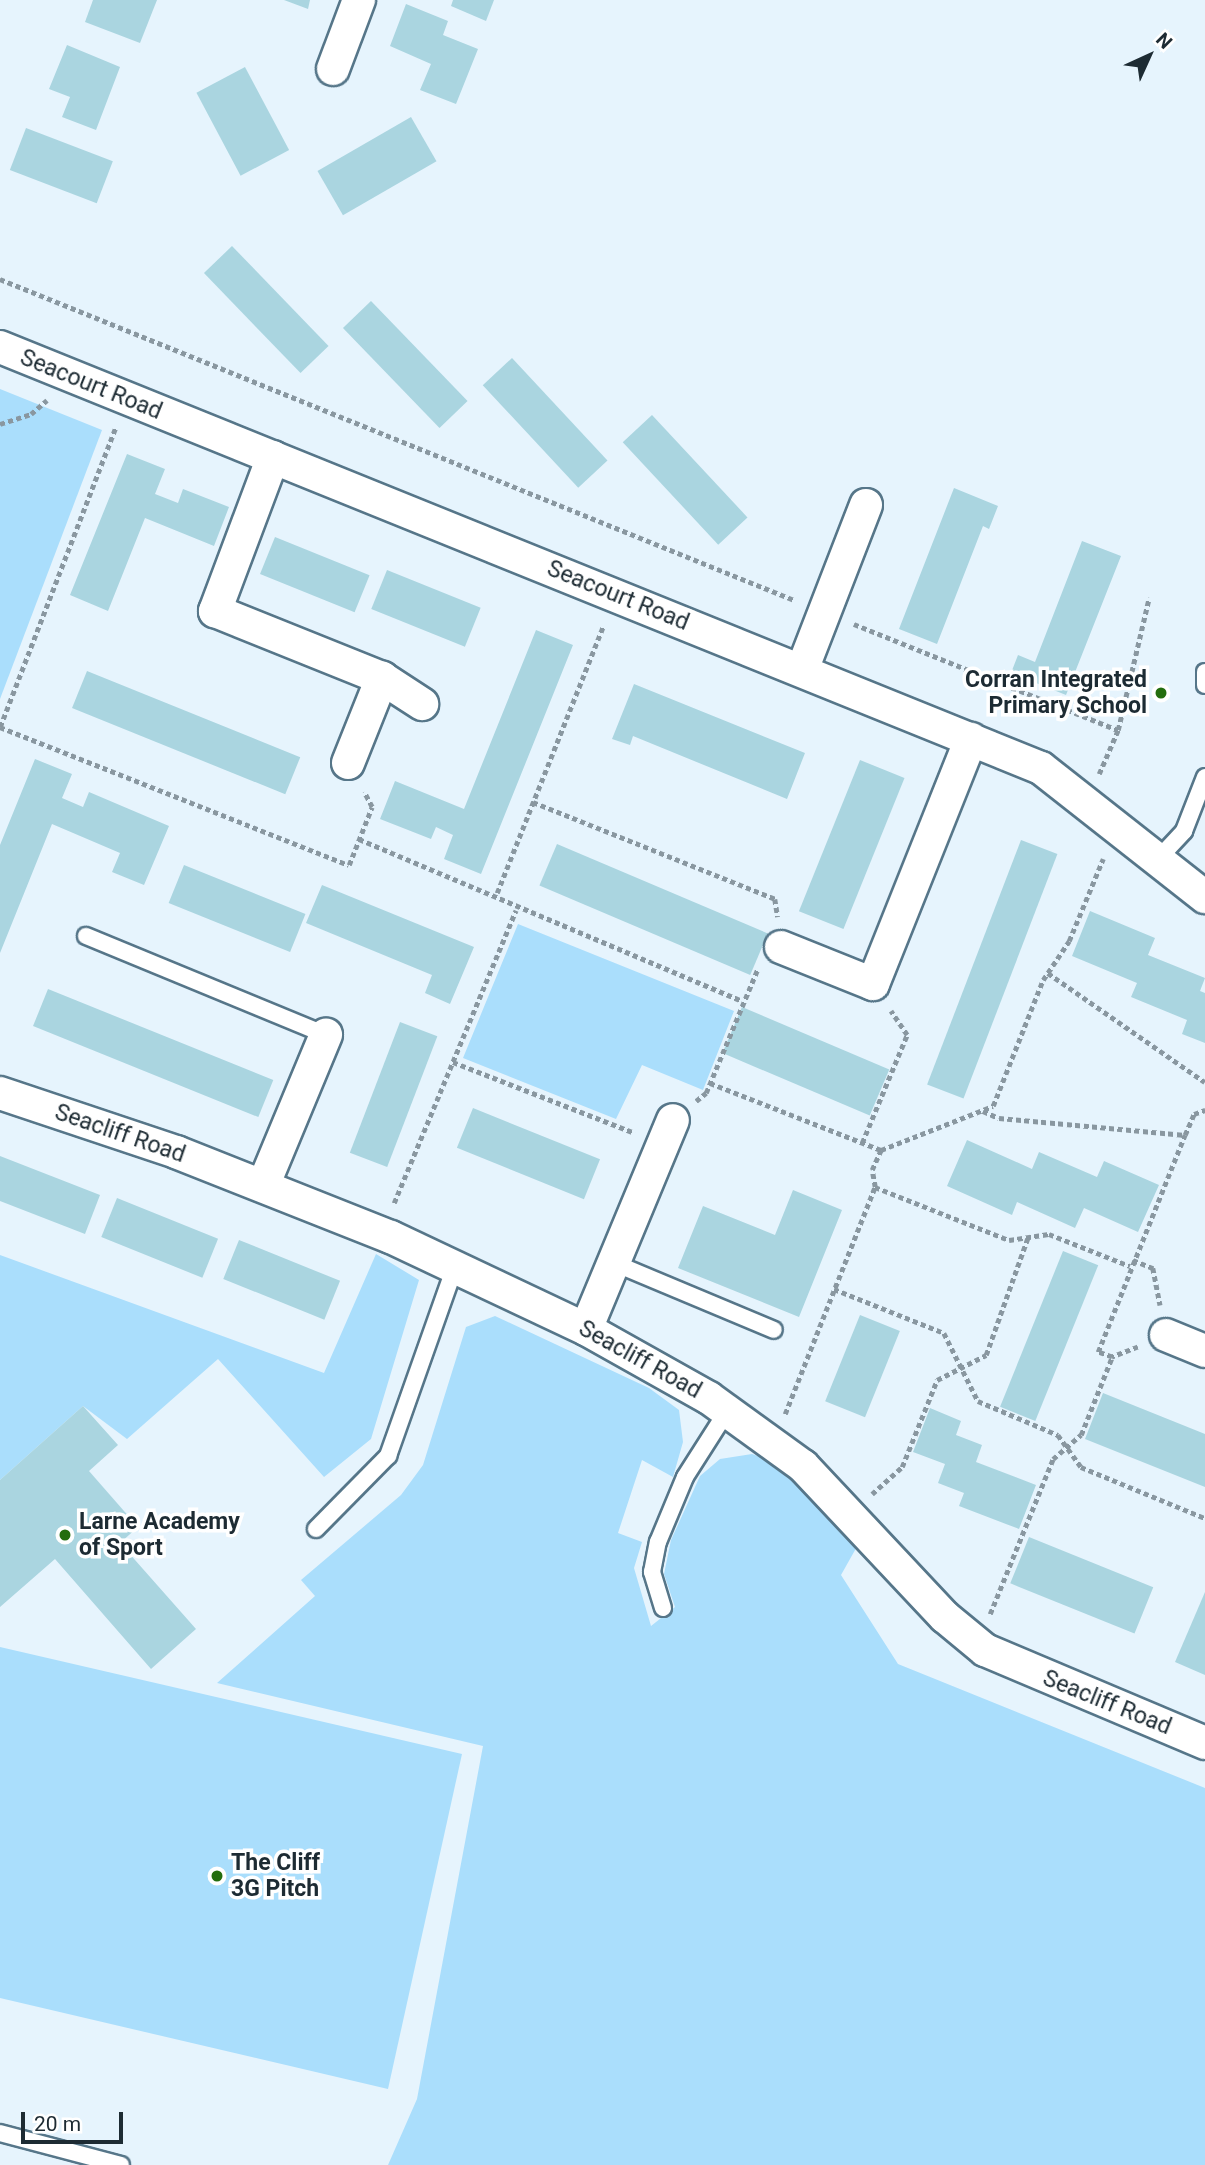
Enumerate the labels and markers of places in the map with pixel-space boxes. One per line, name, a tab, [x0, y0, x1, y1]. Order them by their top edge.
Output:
place label: Corran Integrated Primary School	[965, 666, 1147, 720]
marker: Corran Integrated Primary School	[1153, 685, 1169, 701]
place label: Larne Academy of Sport	[79, 1508, 240, 1562]
marker: Larne Academy of Sport	[57, 1527, 73, 1543]
place label: The Cliff 3G Pitch	[231, 1849, 320, 1903]
marker: The Cliff 3G Pitch	[209, 1868, 225, 1884]

